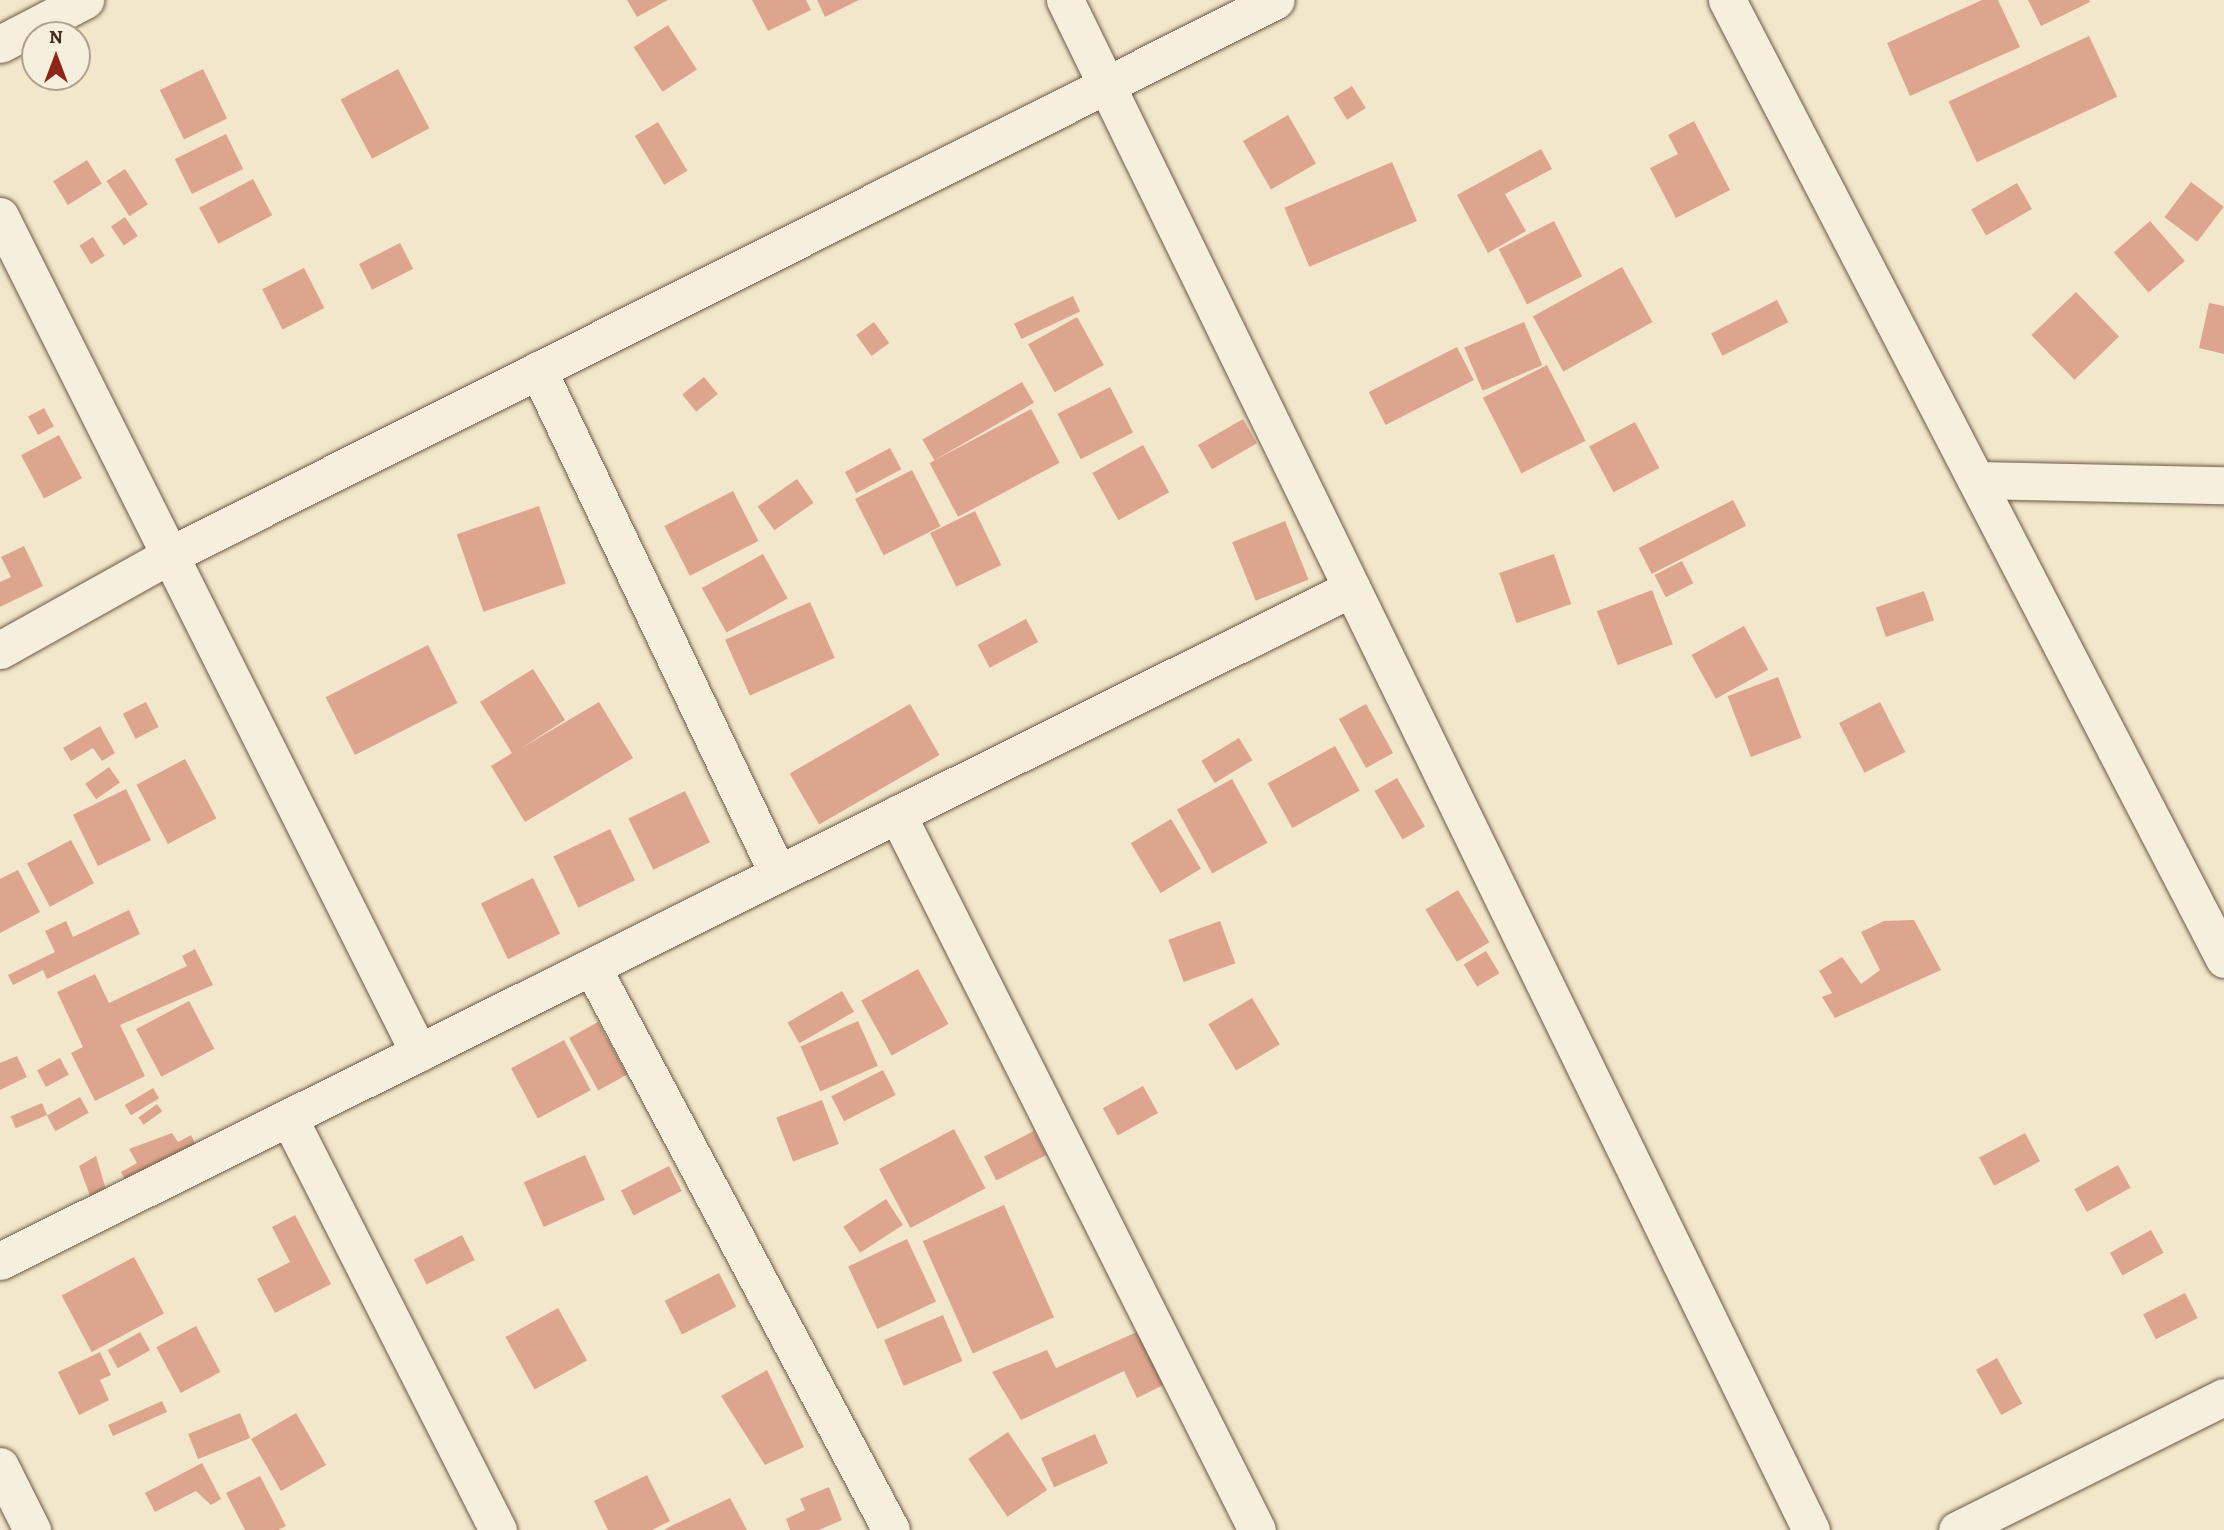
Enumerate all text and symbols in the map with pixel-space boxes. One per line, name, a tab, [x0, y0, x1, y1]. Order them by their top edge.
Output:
north arrow	[21, 21, 91, 91]
text: N	[49, 24, 63, 50]

